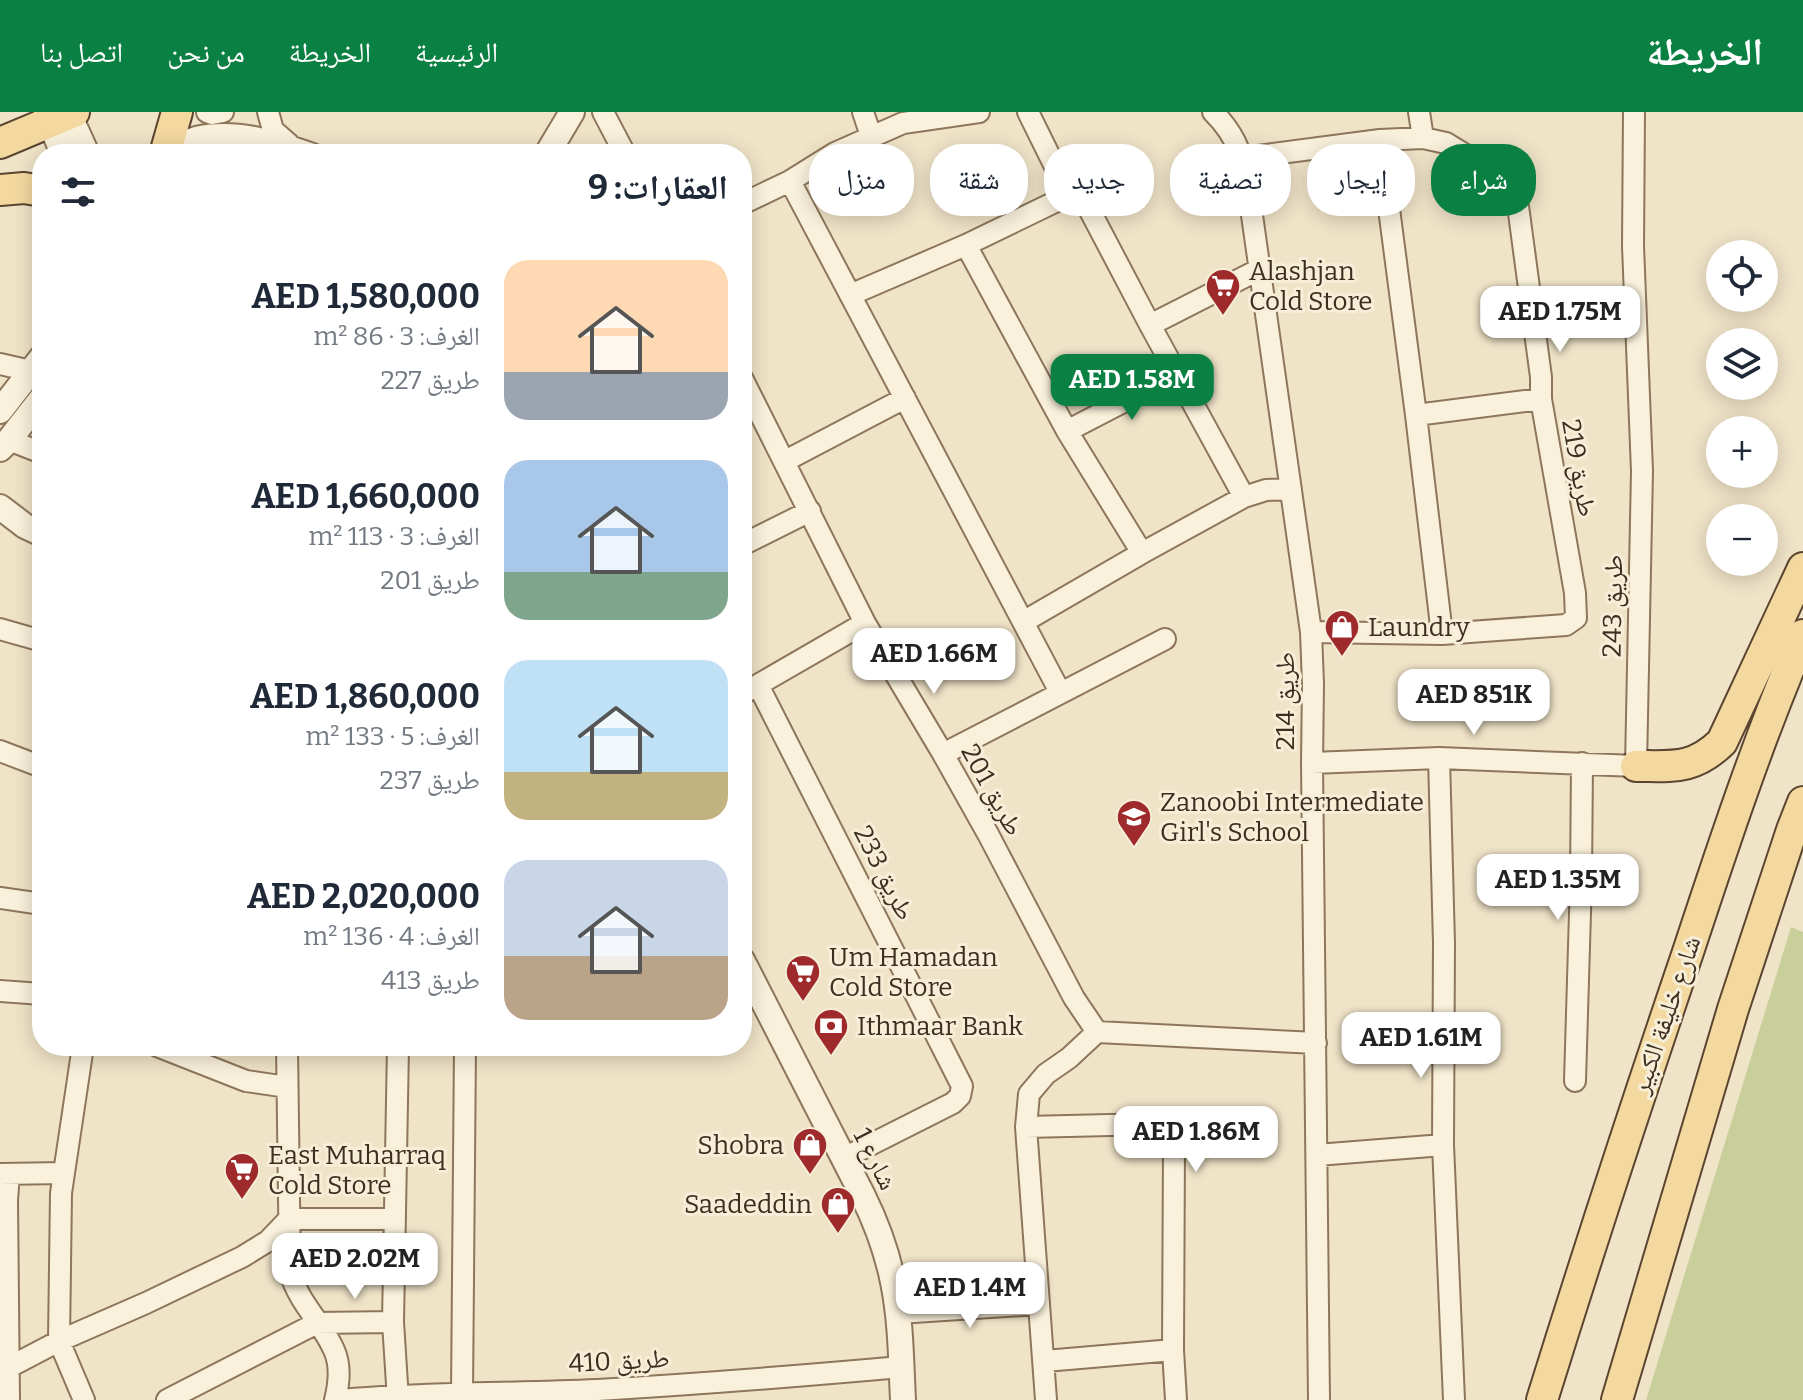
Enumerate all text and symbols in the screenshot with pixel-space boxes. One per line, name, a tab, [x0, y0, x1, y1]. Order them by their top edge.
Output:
text: الخريطة	[1646, 29, 1763, 75]
text: اتصل بنا	[40, 36, 123, 69]
text: من نحن	[167, 36, 245, 69]
text: الخريطة	[289, 36, 371, 69]
text: الرئيسية	[415, 36, 498, 69]
chip: منزل	[809, 144, 914, 216]
chip: شقة	[930, 144, 1028, 216]
chip: جديد	[1044, 144, 1154, 216]
chip: تصفية	[1170, 144, 1291, 216]
chip: إيجار	[1307, 144, 1415, 216]
chip: شراء	[1431, 144, 1536, 216]
text: العقارات: 9	[588, 167, 728, 208]
icon: filters	[56, 170, 100, 214]
map controls	[1706, 240, 1778, 576]
button: locate	[1706, 240, 1778, 312]
place label: Alashjan Cold Store	[1249, 256, 1373, 317]
supermarket icon: Alashjan Cold Store	[1204, 267, 1242, 317]
text: AED 1,580,000	[252, 276, 480, 317]
pin: AED 1.75M	[1468, 286, 1652, 354]
icon: home	[568, 292, 664, 388]
text: AED 1.75M	[1498, 296, 1622, 327]
text: الغرف: 3 · 86 m²	[313, 321, 480, 352]
button: layers	[1706, 328, 1778, 400]
pin: AED 1.58M	[1040, 354, 1224, 422]
text: AED 1.58M	[1069, 364, 1195, 395]
text: طريق 227	[380, 365, 480, 396]
button: +	[1706, 416, 1778, 488]
street label: طريق 219	[1555, 417, 1603, 519]
text: AED 1,660,000	[251, 476, 480, 517]
icon: home	[568, 492, 664, 588]
button: −	[1706, 504, 1778, 576]
text: الغرف: 3 · 113 m²	[308, 521, 480, 552]
street label: طريق 243	[1597, 554, 1629, 658]
text: طريق 201	[380, 565, 480, 596]
shop icon: Laundry	[1323, 608, 1361, 658]
place label: Laundry	[1368, 612, 1470, 643]
pin: AED 1.66M	[842, 628, 1026, 696]
text: AED 1.66M	[870, 638, 998, 669]
street label: طريق 214	[1270, 652, 1301, 750]
pin: AED 851K	[1391, 669, 1557, 737]
text: AED 1,860,000	[250, 676, 480, 717]
text: AED 851K	[1416, 679, 1532, 710]
icon: home	[568, 692, 664, 788]
text: الغرف: 5 · 133 m²	[306, 721, 480, 752]
street label: طريق 201	[954, 739, 1030, 841]
text: طريق 237	[379, 765, 480, 796]
place label: Zanoobi Intermediate Girl's School	[1160, 787, 1424, 848]
school or university icon: Zanoobi Intermediate Girl's School	[1115, 798, 1153, 848]
street label: طريق 233	[847, 821, 921, 925]
pin: AED 1.35M	[1466, 854, 1650, 922]
text: AED 1.35M	[1495, 864, 1621, 895]
text: AED 2,020,000	[247, 876, 480, 917]
icon: home	[568, 892, 664, 988]
text: الغرف: 4 · 136 m²	[303, 921, 480, 952]
street label: شارع خليفة الكبير	[1624, 932, 1708, 1099]
place label: Um Hamadan Cold Store	[829, 942, 998, 1003]
supermarket icon: Um Hamadan Cold Store	[784, 953, 822, 1003]
text: طريق 413	[381, 965, 480, 996]
bank icon: Ithmaar Bank	[812, 1007, 850, 1057]
place label: Ithmaar Bank	[857, 1011, 1023, 1042]
pin: AED 1.61M	[1329, 1012, 1513, 1080]
text: AED 1.61M	[1360, 1022, 1482, 1053]
pin: AED 1.86M	[1104, 1106, 1288, 1174]
text: AED 1.86M	[1132, 1116, 1260, 1147]
street label: شارع 1	[846, 1123, 904, 1195]
shop icon: Shobra	[791, 1126, 829, 1176]
place label: Shobra	[697, 1130, 784, 1161]
place label: East Muharraq Cold Store	[268, 1140, 446, 1201]
supermarket icon: East Muharraq Cold Store	[223, 1151, 261, 1201]
shop icon: Saadeddin	[819, 1185, 857, 1235]
place label: Saadeddin	[684, 1189, 813, 1220]
pin: AED 2.02M	[263, 1233, 447, 1301]
text: AED 2.02M	[290, 1243, 420, 1274]
pin: AED 1.4M	[887, 1262, 1053, 1330]
text: AED 1.4M	[914, 1272, 1026, 1303]
street label: طريق 410	[568, 1343, 670, 1379]

